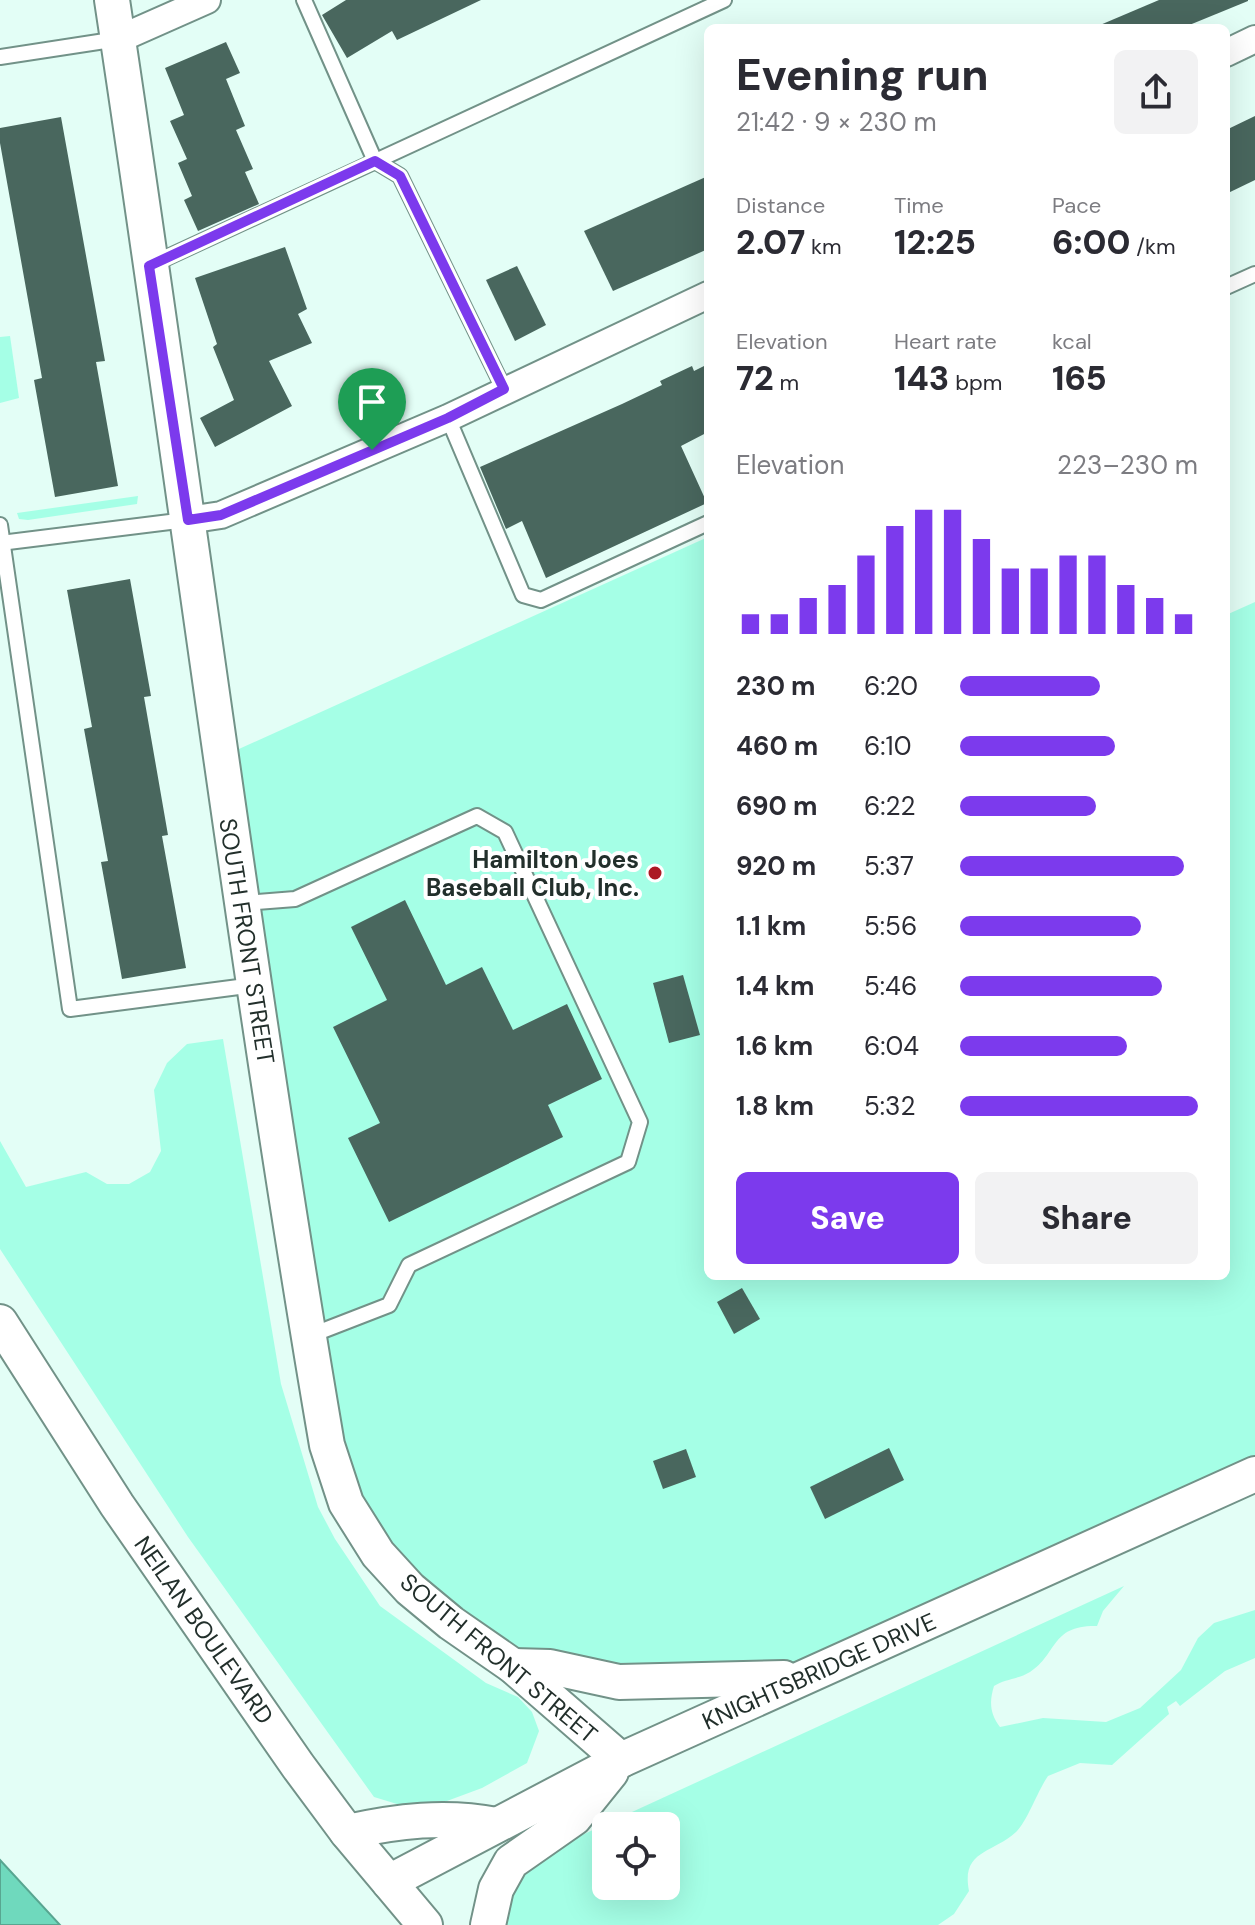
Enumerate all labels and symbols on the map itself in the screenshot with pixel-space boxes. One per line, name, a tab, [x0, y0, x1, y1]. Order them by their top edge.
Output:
pin	[338, 368, 406, 450]
street label: SOUTH FRONT STREET	[212, 816, 282, 1066]
place label: Hamilton Joes Baseball Club, Inc.	[426, 844, 639, 903]
marker: Hamilton Joes Baseball Club, Inc.	[646, 864, 664, 882]
street label: NEILAN BOULEVARD	[127, 1530, 281, 1730]
street label: SOUTH FRONT STREET	[394, 1566, 604, 1750]
street label: KNIGHTSBRIDGE DRIVE	[697, 1605, 941, 1737]

